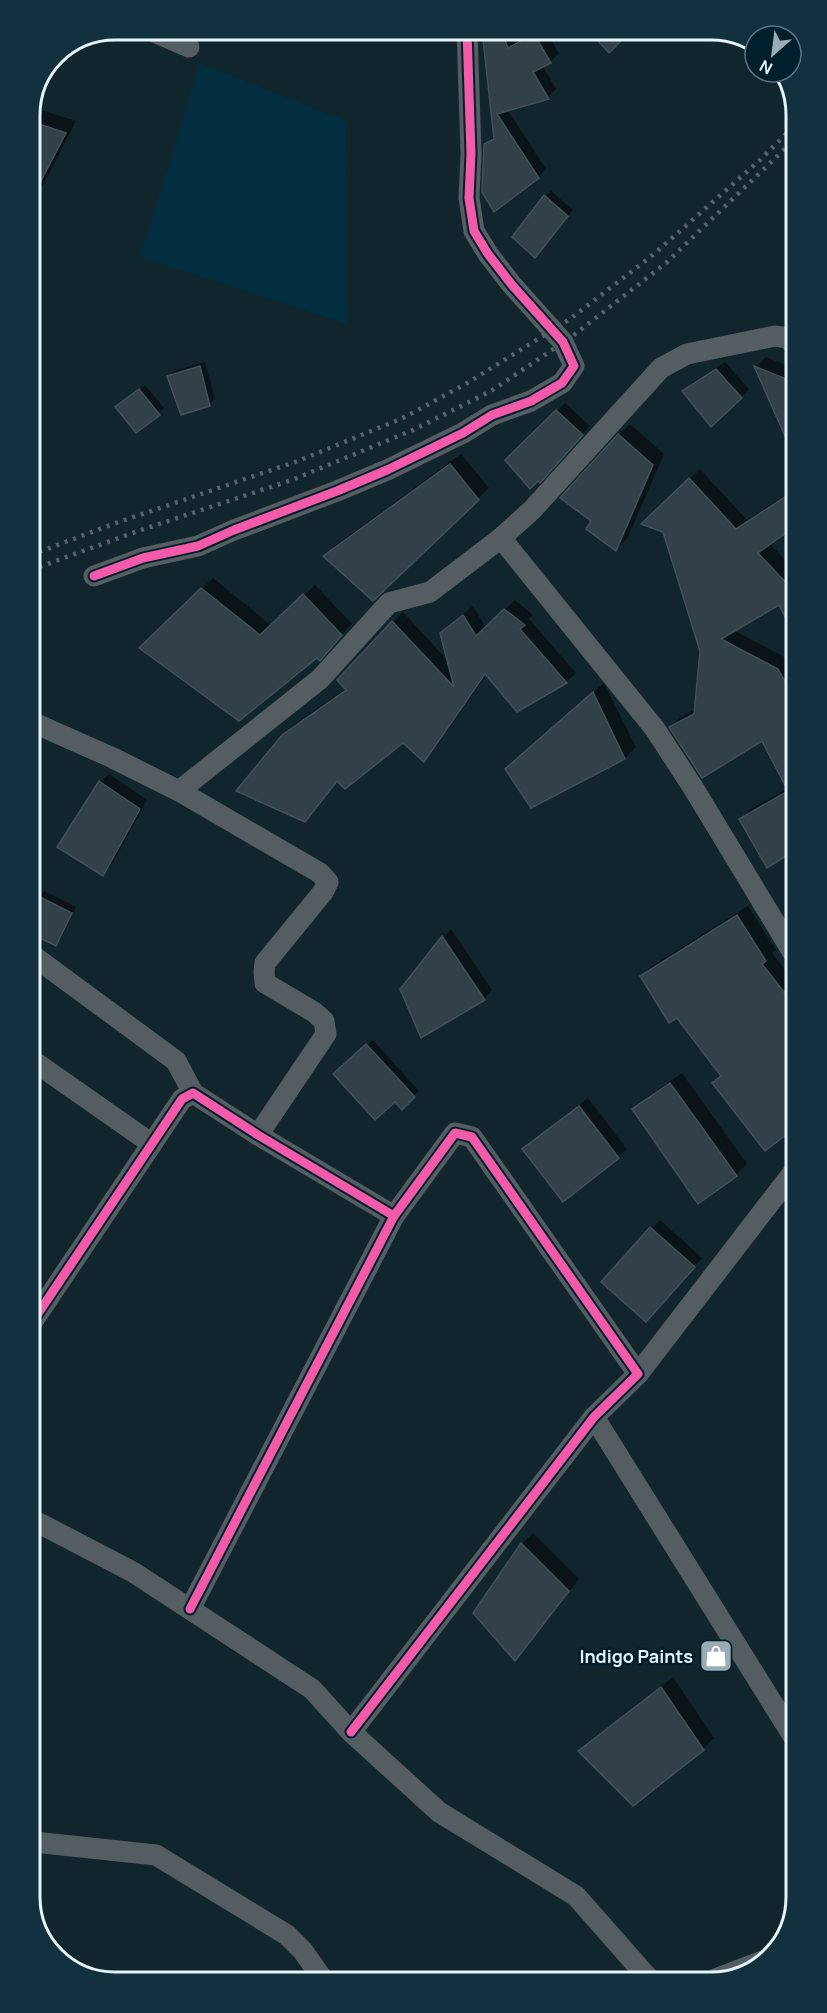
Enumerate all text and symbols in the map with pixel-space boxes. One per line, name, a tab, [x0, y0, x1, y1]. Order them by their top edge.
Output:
north arrow	[743, 24, 803, 84]
text: N	[756, 55, 776, 80]
shop icon: Indigo Paints	[698, 1638, 734, 1674]
place label: Indigo Paints	[579, 1644, 693, 1668]

